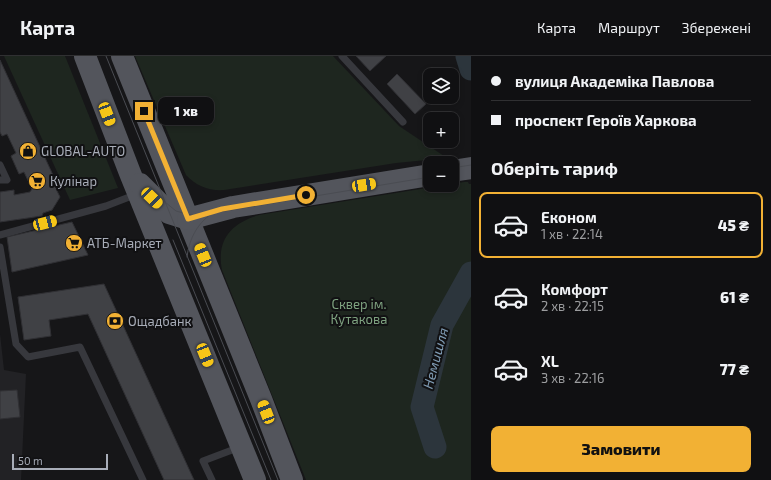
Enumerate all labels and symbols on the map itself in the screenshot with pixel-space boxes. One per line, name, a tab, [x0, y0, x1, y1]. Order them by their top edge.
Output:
callout: 1 хв	[158, 97, 214, 125]
car	[97, 101, 117, 127]
route end	[135, 102, 153, 120]
shop icon: GLOBAL-AUTO	[18, 141, 38, 161]
place label: GLOBAL-AUTO	[41, 143, 125, 159]
supermarket icon: Кулінар	[27, 171, 47, 191]
place label: Кулінар	[50, 173, 97, 189]
car	[351, 177, 377, 193]
car	[139, 185, 165, 211]
route start	[297, 186, 315, 204]
car	[32, 214, 58, 232]
supermarket icon: АТБ-Маркет	[64, 233, 84, 253]
place label: АТБ-Маркет	[87, 235, 162, 251]
car	[193, 242, 213, 268]
park label: Сквер ім. Кутакова	[331, 296, 387, 327]
bank icon: Ощадбанк	[105, 311, 125, 331]
place label: Ощадбанк	[128, 313, 191, 329]
water label: Немишля	[419, 326, 451, 390]
car	[195, 342, 215, 368]
car	[256, 399, 276, 425]
scale bar	[12, 452, 108, 471]

